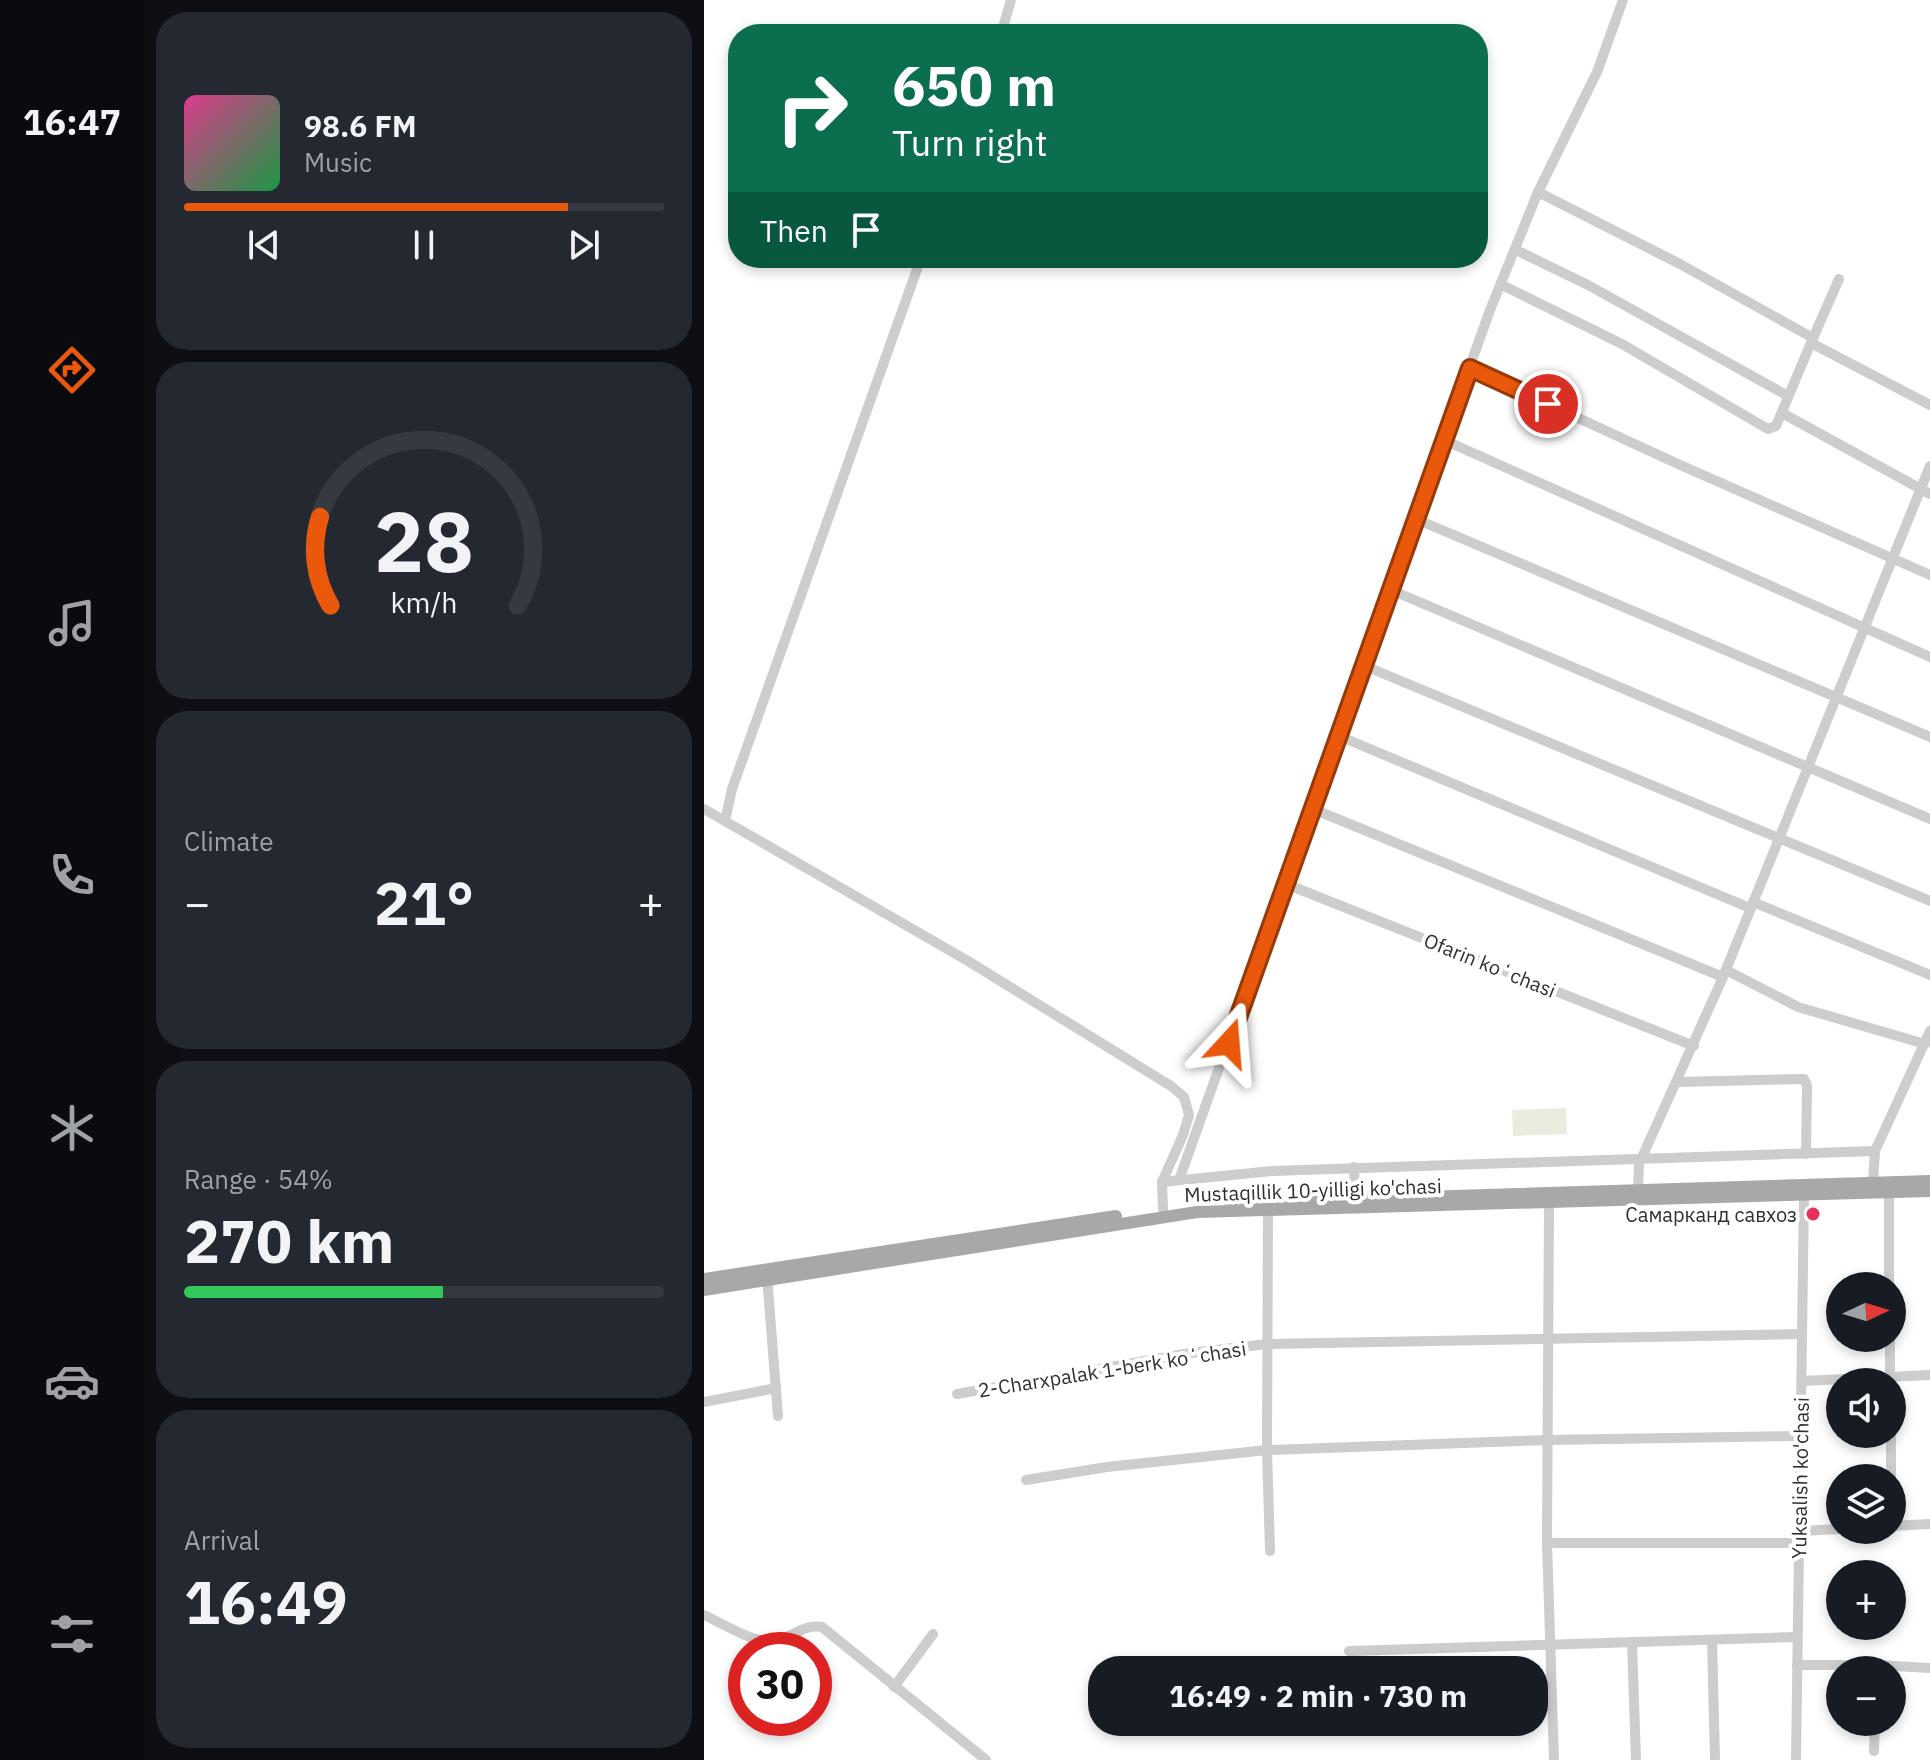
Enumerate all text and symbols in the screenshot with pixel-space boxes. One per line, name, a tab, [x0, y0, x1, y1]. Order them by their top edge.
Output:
text: 650 m	[892, 49, 1056, 121]
icon: right	[760, 56, 864, 160]
text: 16:47	[23, 98, 121, 145]
text: 98.6 FM	[304, 106, 417, 145]
text: Turn right	[892, 119, 1048, 166]
text: Music	[304, 145, 372, 179]
icon: arrive	[844, 208, 888, 252]
text: Then	[760, 211, 828, 250]
icon: previous	[242, 223, 286, 267]
icon: pause	[402, 223, 446, 267]
icon: next	[562, 223, 606, 267]
icon: directions	[44, 342, 100, 398]
pin	[1514, 370, 1582, 438]
icon: arrive	[1526, 382, 1570, 426]
text: 28	[374, 487, 474, 595]
text: km/h	[390, 585, 458, 622]
icon: music	[44, 595, 100, 651]
text: Climate	[184, 824, 274, 858]
icon: phone	[44, 847, 100, 903]
text: 21°	[374, 863, 474, 942]
text: −	[184, 874, 210, 931]
text: +	[638, 874, 664, 931]
street label: Ofarin koʻchasi	[1420, 926, 1560, 1004]
position arrow	[1187, 1001, 1271, 1085]
icon: climate	[44, 1100, 100, 1156]
text: Range · 54%	[184, 1162, 333, 1196]
street label: Mustaqillik 10-yilligi ko'chasi	[1184, 1172, 1442, 1208]
text: 270 km	[184, 1201, 394, 1280]
place label: Самарканд савхоз	[1625, 1201, 1797, 1228]
marker: Самарканд савхоз	[1804, 1205, 1822, 1223]
north arrow	[1826, 1272, 1906, 1352]
map controls	[1826, 1272, 1906, 1736]
street label: 2-Charxpalak 1-berk koʻchasi	[976, 1334, 1248, 1404]
icon: car	[44, 1353, 100, 1409]
button: sound	[1826, 1368, 1906, 1448]
street label: Yuksalish ko'chasi	[1785, 1397, 1815, 1559]
button: layers	[1826, 1464, 1906, 1544]
text: Arrival	[184, 1523, 260, 1557]
button: +	[1826, 1560, 1906, 1640]
text: 16:49	[184, 1562, 348, 1641]
icon: filters	[44, 1606, 100, 1662]
speed limit sign: 30	[728, 1632, 832, 1736]
button: −	[1826, 1656, 1906, 1736]
text: 16:49 · 2 min · 730 m	[1169, 1676, 1467, 1715]

